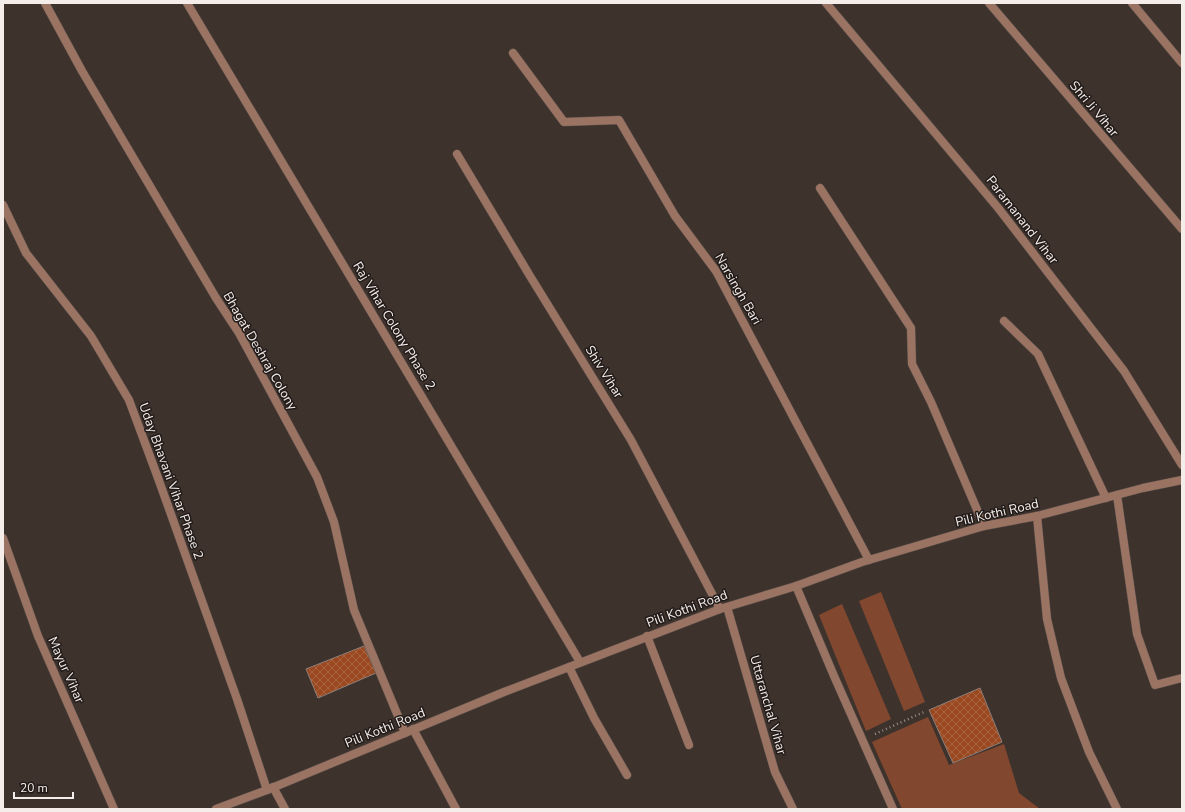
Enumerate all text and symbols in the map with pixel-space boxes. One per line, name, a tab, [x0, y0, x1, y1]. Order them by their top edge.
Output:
street label: Shri Ji Vihar	[1065, 77, 1123, 141]
street label: Paramanand Vihar	[982, 172, 1062, 268]
street label: Narsingh Bari	[710, 250, 766, 328]
street label: Raj Vihar Colony Phase 2	[348, 258, 440, 394]
street label: Bhagat Deshraj Colony	[219, 288, 301, 414]
street label: Shiv Vihar	[581, 342, 628, 402]
street label: Uday Bhavani Vihar Phase 2	[134, 400, 208, 562]
street label: Pili Kothi Road	[953, 495, 1041, 531]
street label: Pili Kothi Road	[644, 586, 730, 632]
street label: Mayur Vihar	[43, 634, 89, 706]
street label: Uttaranchal Vihar	[745, 653, 791, 757]
street label: Pili Kothi Road	[342, 704, 428, 752]
scale bar	[14, 774, 73, 800]
text: 20 m	[20, 780, 48, 796]

